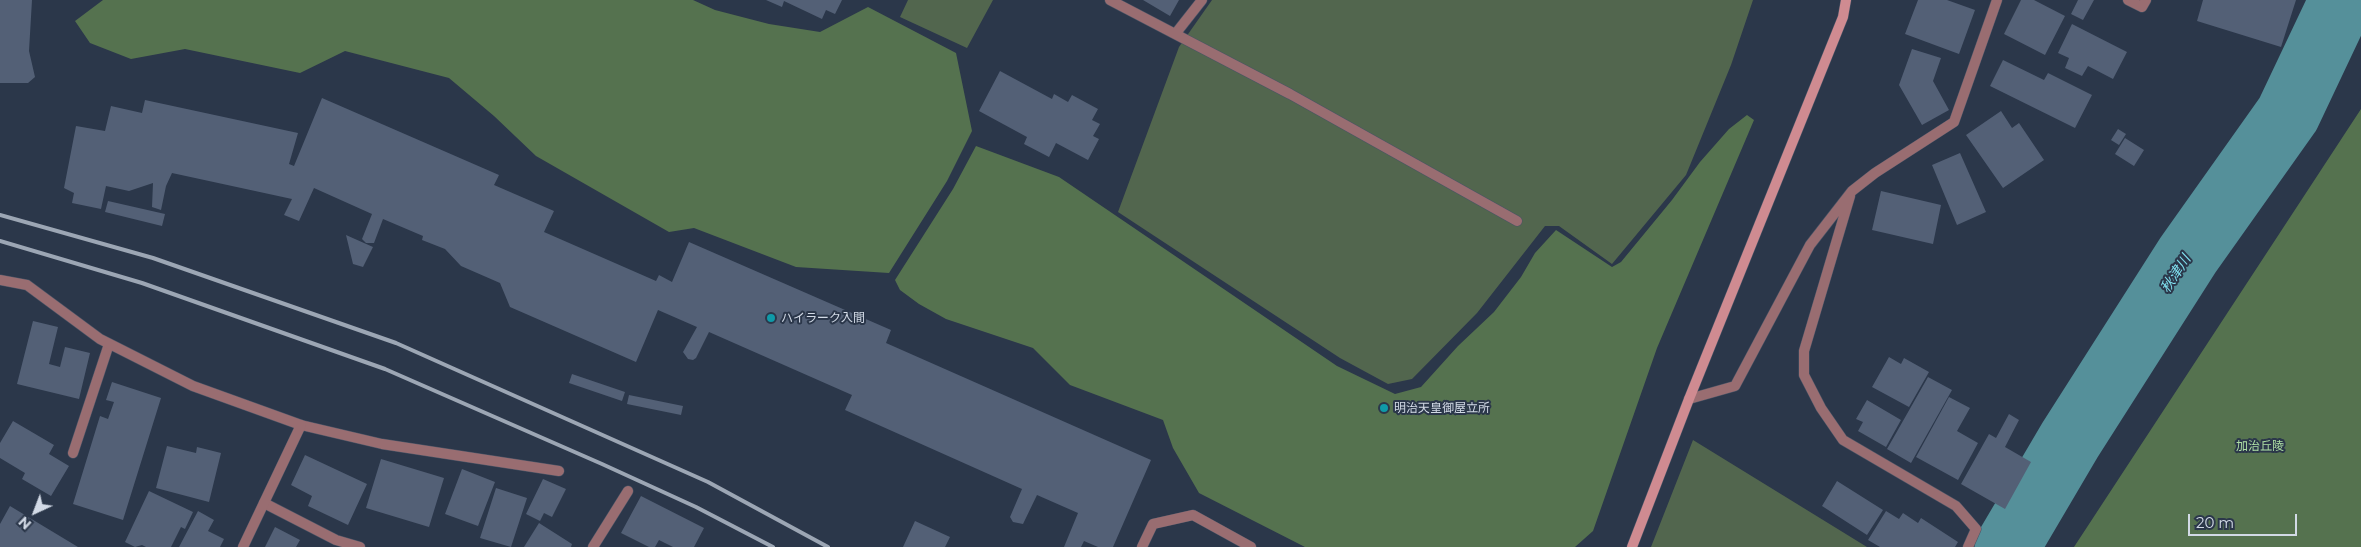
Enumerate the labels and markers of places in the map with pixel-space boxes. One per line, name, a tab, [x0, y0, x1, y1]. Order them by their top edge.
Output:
place label: ハイラーク入間	[781, 311, 865, 325]
marker: ハイラーク入間	[765, 312, 777, 324]
place label: 明治天皇御屋立所	[1394, 401, 1490, 415]
marker: 明治天皇御屋立所	[1378, 402, 1390, 414]

